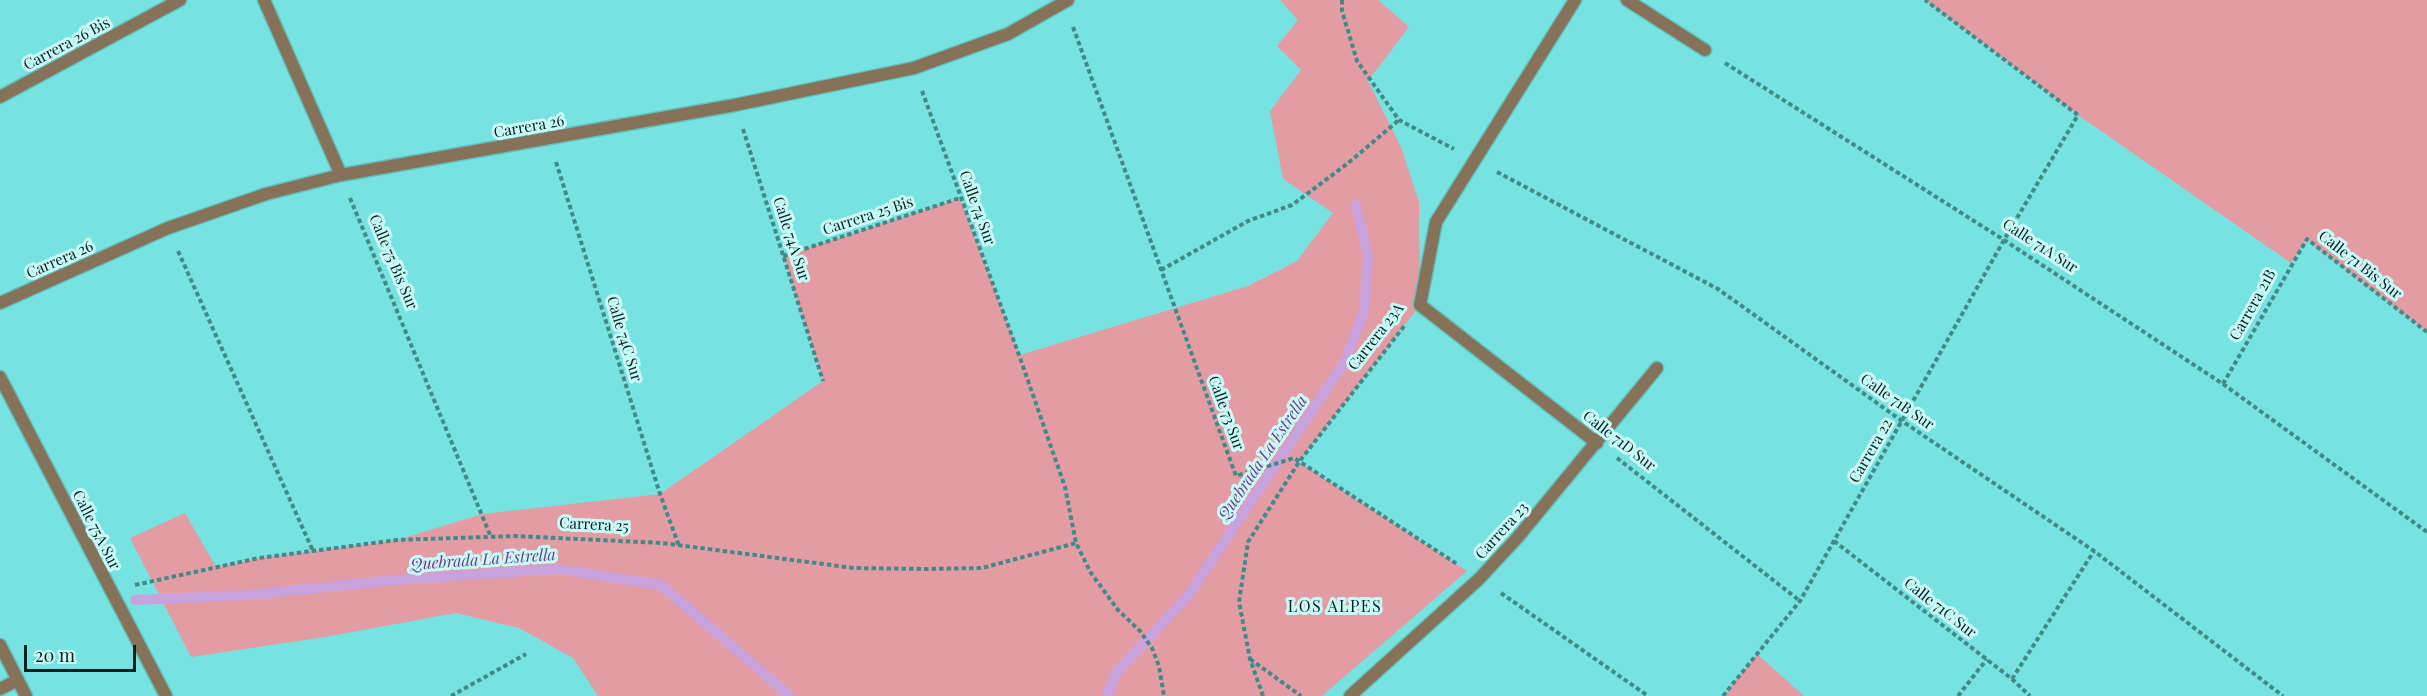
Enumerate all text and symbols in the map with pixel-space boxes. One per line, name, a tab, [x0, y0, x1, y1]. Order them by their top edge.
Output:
street label: Carrera 26 Bis	[21, 14, 113, 74]
street label: Carrera 26	[492, 112, 566, 142]
street label: Calle 74 Sur	[955, 168, 999, 248]
street label: Carrera 25 Bis	[821, 193, 915, 239]
street label: Calle 74A Sur	[769, 195, 813, 283]
street label: Calle 75 Bis Sur	[365, 212, 421, 312]
street label: Calle 71A Sur	[1999, 215, 2081, 277]
street label: Calle 71 Bis Sur	[2315, 227, 2405, 303]
street label: Carrera 26	[24, 237, 96, 283]
street label: Carrera 21B	[2226, 266, 2280, 344]
street label: Calle 74C Sur	[603, 294, 645, 384]
street label: Carrera 23A	[1344, 300, 1408, 374]
street label: Calle 71B Sur	[1857, 370, 1937, 434]
street label: Calle 73 Sur	[1204, 373, 1248, 453]
water label: Quebrada La Estrella	[1214, 392, 1312, 524]
street label: Calle 71D Sur	[1579, 407, 1659, 475]
street label: Carrera 22	[1846, 416, 1896, 486]
street label: Calle 75A Sur	[68, 487, 124, 573]
street label: Carrera 23	[1472, 499, 1532, 563]
street label: Carrera 25	[559, 514, 629, 536]
water label: Quebrada La Estrella	[409, 545, 557, 575]
street label: Calle 71C Sur	[1900, 574, 1980, 642]
district label: LOS ALPES	[1288, 597, 1382, 617]
scale bar	[27, 633, 140, 671]
text: 20 m	[35, 643, 75, 667]

